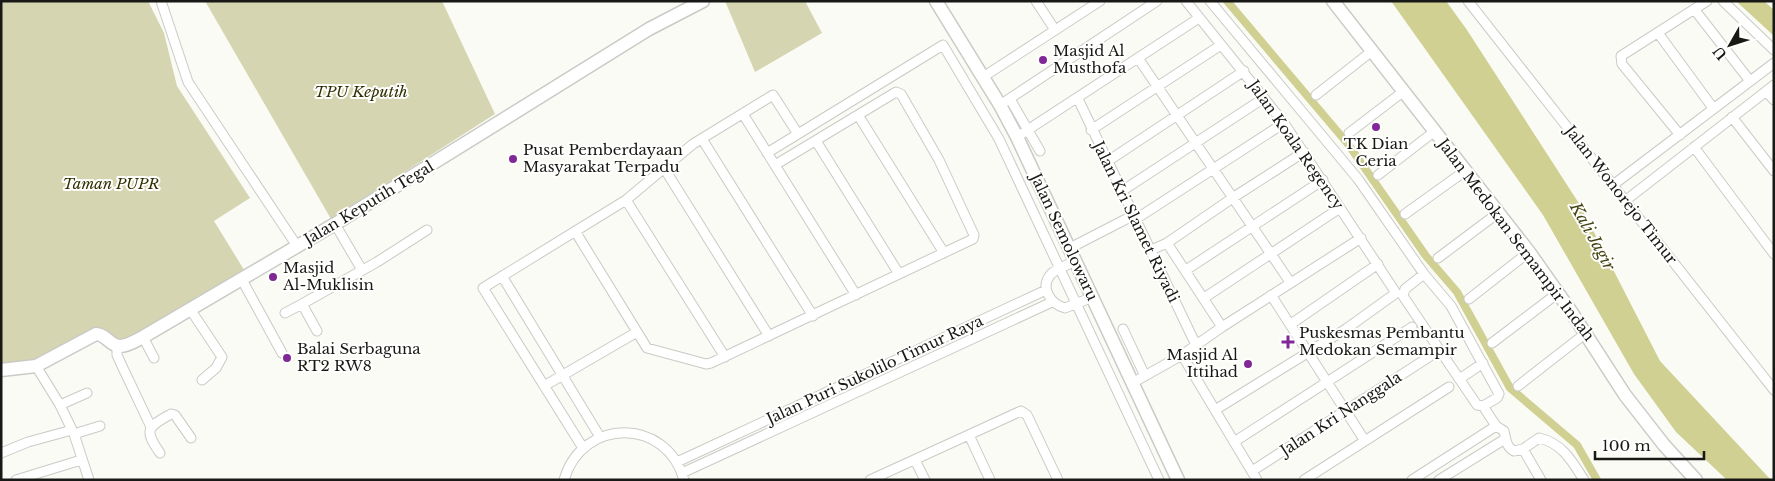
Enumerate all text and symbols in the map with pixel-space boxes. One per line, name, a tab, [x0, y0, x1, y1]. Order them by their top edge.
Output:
north arrow	[1705, 20, 1755, 70]
place label: Masjid Al Musthofa	[1053, 41, 1127, 77]
text: U	[1709, 42, 1731, 64]
marker: Masjid Al Musthofa	[1037, 54, 1049, 66]
street label: Jalan Koala Regency	[1243, 75, 1349, 214]
park label: TPU Keputih	[314, 82, 408, 101]
street label: Jalan Wonorejo Timur	[1560, 120, 1682, 269]
marker: TK Dian Ceria	[1370, 121, 1382, 133]
street label: Jalan Medokan Semampir Indah	[1433, 133, 1599, 345]
place label: TK Dian Ceria	[1344, 134, 1408, 170]
street label: Jalan Kri Slamet Riyadi	[1088, 136, 1184, 306]
place label: Pusat Pemberdayaan Masyarakat Terpadu	[523, 140, 683, 176]
marker: Pusat Pemberdayaan Masyarakat Terpadu	[507, 153, 519, 165]
street label: Jalan Keputih Tegal	[299, 156, 437, 250]
street label: Jalan Semolowaru	[1026, 168, 1102, 303]
park label: Taman PUPR	[63, 174, 159, 193]
water label: Kali Jagir	[1566, 198, 1620, 274]
place label: Masjid Al-Muklisin	[282, 258, 374, 294]
marker: Masjid Al-Muklisin	[267, 271, 279, 283]
street label: Jalan Puri Sukolilo Timur Raya	[762, 311, 987, 429]
place label: Puskesmas Pembantu Medokan Semampir	[1299, 323, 1465, 359]
marker: Puskesmas Pembantu Medokan Semampir	[1281, 335, 1295, 349]
place label: Balai Serbaguna RT2 RW8	[297, 339, 421, 375]
place label: Masjid Al Ittihad	[1167, 345, 1238, 381]
marker: Balai Serbaguna RT2 RW8	[281, 352, 293, 364]
marker: Masjid Al Ittihad	[1242, 358, 1254, 370]
street label: Jalan Kri Nanggala	[1275, 367, 1406, 461]
scale bar	[1595, 428, 1704, 460]
text: 100 m	[1602, 436, 1651, 455]

